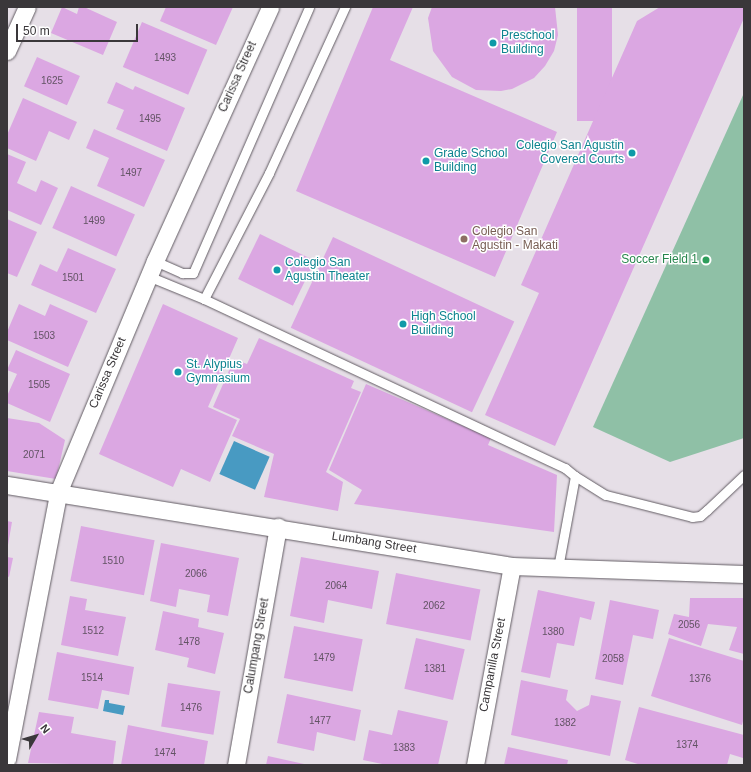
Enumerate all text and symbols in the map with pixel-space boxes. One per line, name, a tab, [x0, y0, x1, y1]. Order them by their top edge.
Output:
scale bar	[18, 16, 140, 42]
text: 50 m	[23, 24, 50, 38]
place label: Preschool Building	[501, 29, 554, 57]
marker: Preschool Building	[488, 38, 498, 48]
street label: Carissa Street	[216, 39, 260, 115]
house number: 1493	[154, 52, 176, 64]
house number: 1625	[41, 75, 63, 87]
house number: 1495	[139, 113, 161, 125]
place label: Colegio San Agustin Covered Courts	[515, 139, 624, 167]
place label: Grade School Building	[434, 147, 507, 175]
marker: Colegio San Agustin Covered Courts	[627, 148, 637, 158]
marker: Grade School Building	[421, 156, 431, 166]
house number: 1497	[120, 167, 142, 179]
house number: 1499	[83, 215, 105, 227]
place label: Colegio San Agustin - Makati	[472, 225, 558, 253]
marker: Colegio San Agustin - Makati	[459, 234, 469, 244]
place label: Soccer Field 1	[621, 253, 698, 267]
marker: Soccer Field 1	[701, 255, 711, 265]
place label: Colegio San Agustin Theater	[285, 256, 370, 284]
marker: Colegio San Agustin Theater	[272, 265, 282, 275]
house number: 1501	[62, 272, 84, 284]
place label: High School Building	[411, 310, 476, 338]
marker: High School Building	[398, 319, 408, 329]
house number: 1503	[33, 330, 55, 342]
street label: Carissa Street	[87, 335, 129, 411]
place label: St. Alypius Gymnasium	[186, 358, 250, 386]
marker: St. Alypius Gymnasium	[173, 367, 183, 377]
house number: 1505	[28, 379, 50, 391]
house number: 2071	[23, 449, 45, 461]
street label: Lumbang Street	[331, 529, 417, 557]
house number: 1510	[102, 555, 124, 567]
house number: 2066	[185, 568, 207, 580]
house number: 2064	[325, 580, 347, 592]
street label: Calumpang Street	[242, 597, 272, 695]
house number: 2062	[423, 600, 445, 612]
street label: Campanilla Street	[477, 617, 509, 713]
house number: 2056	[678, 619, 700, 631]
house number: 1512	[82, 625, 104, 637]
house number: 1380	[542, 626, 564, 638]
house number: 1478	[178, 636, 200, 648]
house number: 1479	[313, 652, 335, 664]
house number: 2058	[602, 653, 624, 665]
house number: 1381	[424, 663, 446, 675]
house number: 1514	[81, 672, 103, 684]
house number: 1376	[689, 673, 711, 685]
house number: 1476	[180, 702, 202, 714]
house number: 1477	[309, 715, 331, 727]
north arrow	[16, 716, 56, 756]
house number: 1382	[554, 717, 576, 729]
text: N	[38, 722, 53, 735]
house number: 1374	[676, 739, 698, 751]
house number: 1383	[393, 742, 415, 754]
house number: 1474	[154, 747, 176, 759]

